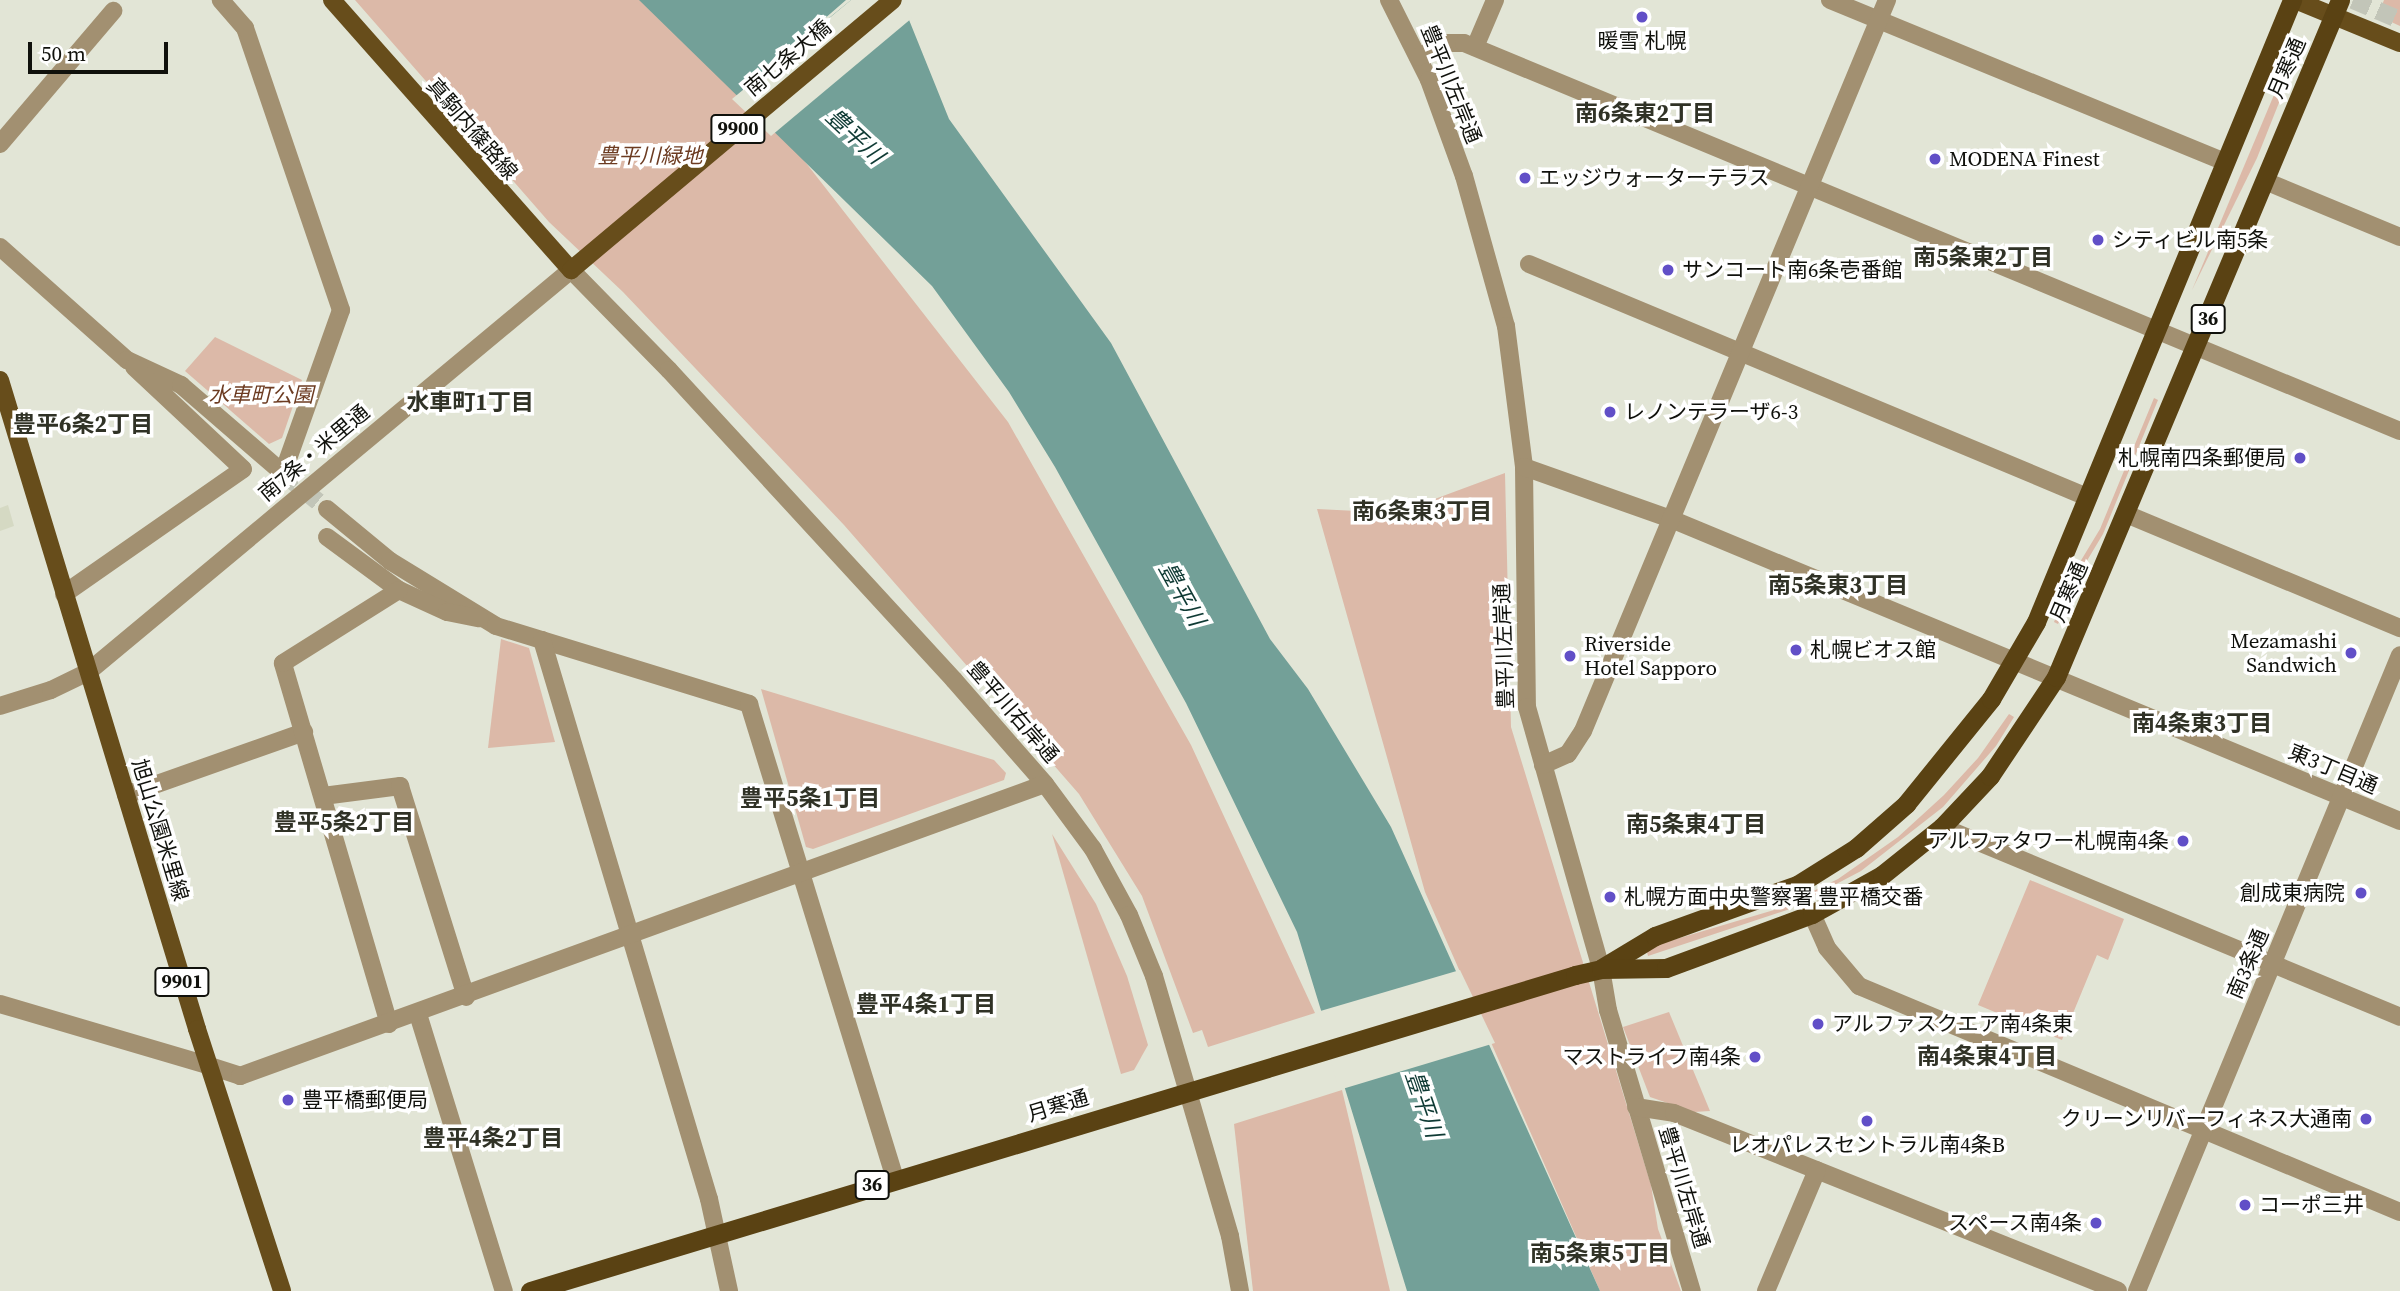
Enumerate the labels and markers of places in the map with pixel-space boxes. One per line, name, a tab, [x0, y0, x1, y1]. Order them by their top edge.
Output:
marker: 暖雪 札幌	[1634, 9, 1650, 25]
place label: 暖雪 札幌	[1598, 28, 1686, 54]
place label: MODENA Finest	[1949, 146, 2100, 172]
marker: MODENA Finest	[1927, 151, 1943, 167]
place label: エッジウォーターテラス	[1539, 165, 1770, 191]
marker: エッジウォーターテラス	[1517, 170, 1533, 186]
place label: シティビル南5条	[2112, 227, 2269, 253]
marker: シティビル南5条	[2090, 232, 2106, 248]
place label: サンコート南6条壱番館	[1682, 257, 1902, 283]
marker: サンコート南6条壱番館	[1660, 262, 1676, 278]
place label: レノンテラーザ6-3	[1624, 399, 1799, 425]
marker: レノンテラーザ6-3	[1602, 404, 1618, 420]
place label: 札幌南四条郵便局	[2118, 445, 2286, 471]
marker: 札幌南四条郵便局	[2292, 450, 2308, 466]
place label: Mezamashi Sandwich	[2230, 628, 2337, 678]
place label: Riverside Hotel Sapporo	[1584, 631, 1717, 681]
place label: 札幌ビオス館	[1810, 637, 1936, 663]
marker: 札幌ビオス館	[1788, 642, 1804, 658]
marker: Mezamashi Sandwich	[2343, 645, 2359, 661]
marker: Riverside Hotel Sapporo	[1562, 648, 1578, 664]
place label: アルファタワー札幌南4条	[1928, 828, 2169, 854]
marker: アルファタワー札幌南4条	[2175, 833, 2191, 849]
place label: 創成東病院	[2240, 880, 2345, 906]
marker: 創成東病院	[2351, 883, 2371, 903]
place label: 札幌方面中央警察署 豊平橋交番	[1624, 884, 1923, 910]
marker: 札幌方面中央警察署 豊平橋交番	[1602, 889, 1618, 905]
place label: アルファスクエア南4条東	[1832, 1011, 2073, 1037]
marker: アルファスクエア南4条東	[1810, 1016, 1826, 1032]
place label: マストライフ南4条	[1563, 1044, 1741, 1070]
marker: マストライフ南4条	[1747, 1049, 1763, 1065]
place label: 豊平橋郵便局	[302, 1087, 428, 1113]
marker: 豊平橋郵便局	[280, 1092, 296, 1108]
place label: クリーンリバーフィネス大通南	[2058, 1106, 2352, 1132]
marker: クリーンリバーフィネス大通南	[2358, 1111, 2374, 1127]
marker: レオパレスセントラル南4条B	[1859, 1113, 1875, 1129]
place label: レオパレスセントラル南4条B	[1729, 1132, 2005, 1158]
place label: コーポ三井	[2259, 1192, 2364, 1218]
marker: コーポ三井	[2237, 1197, 2253, 1213]
place label: スペース南4条	[1946, 1210, 2082, 1236]
marker: スペース南4条	[2088, 1215, 2104, 1231]

